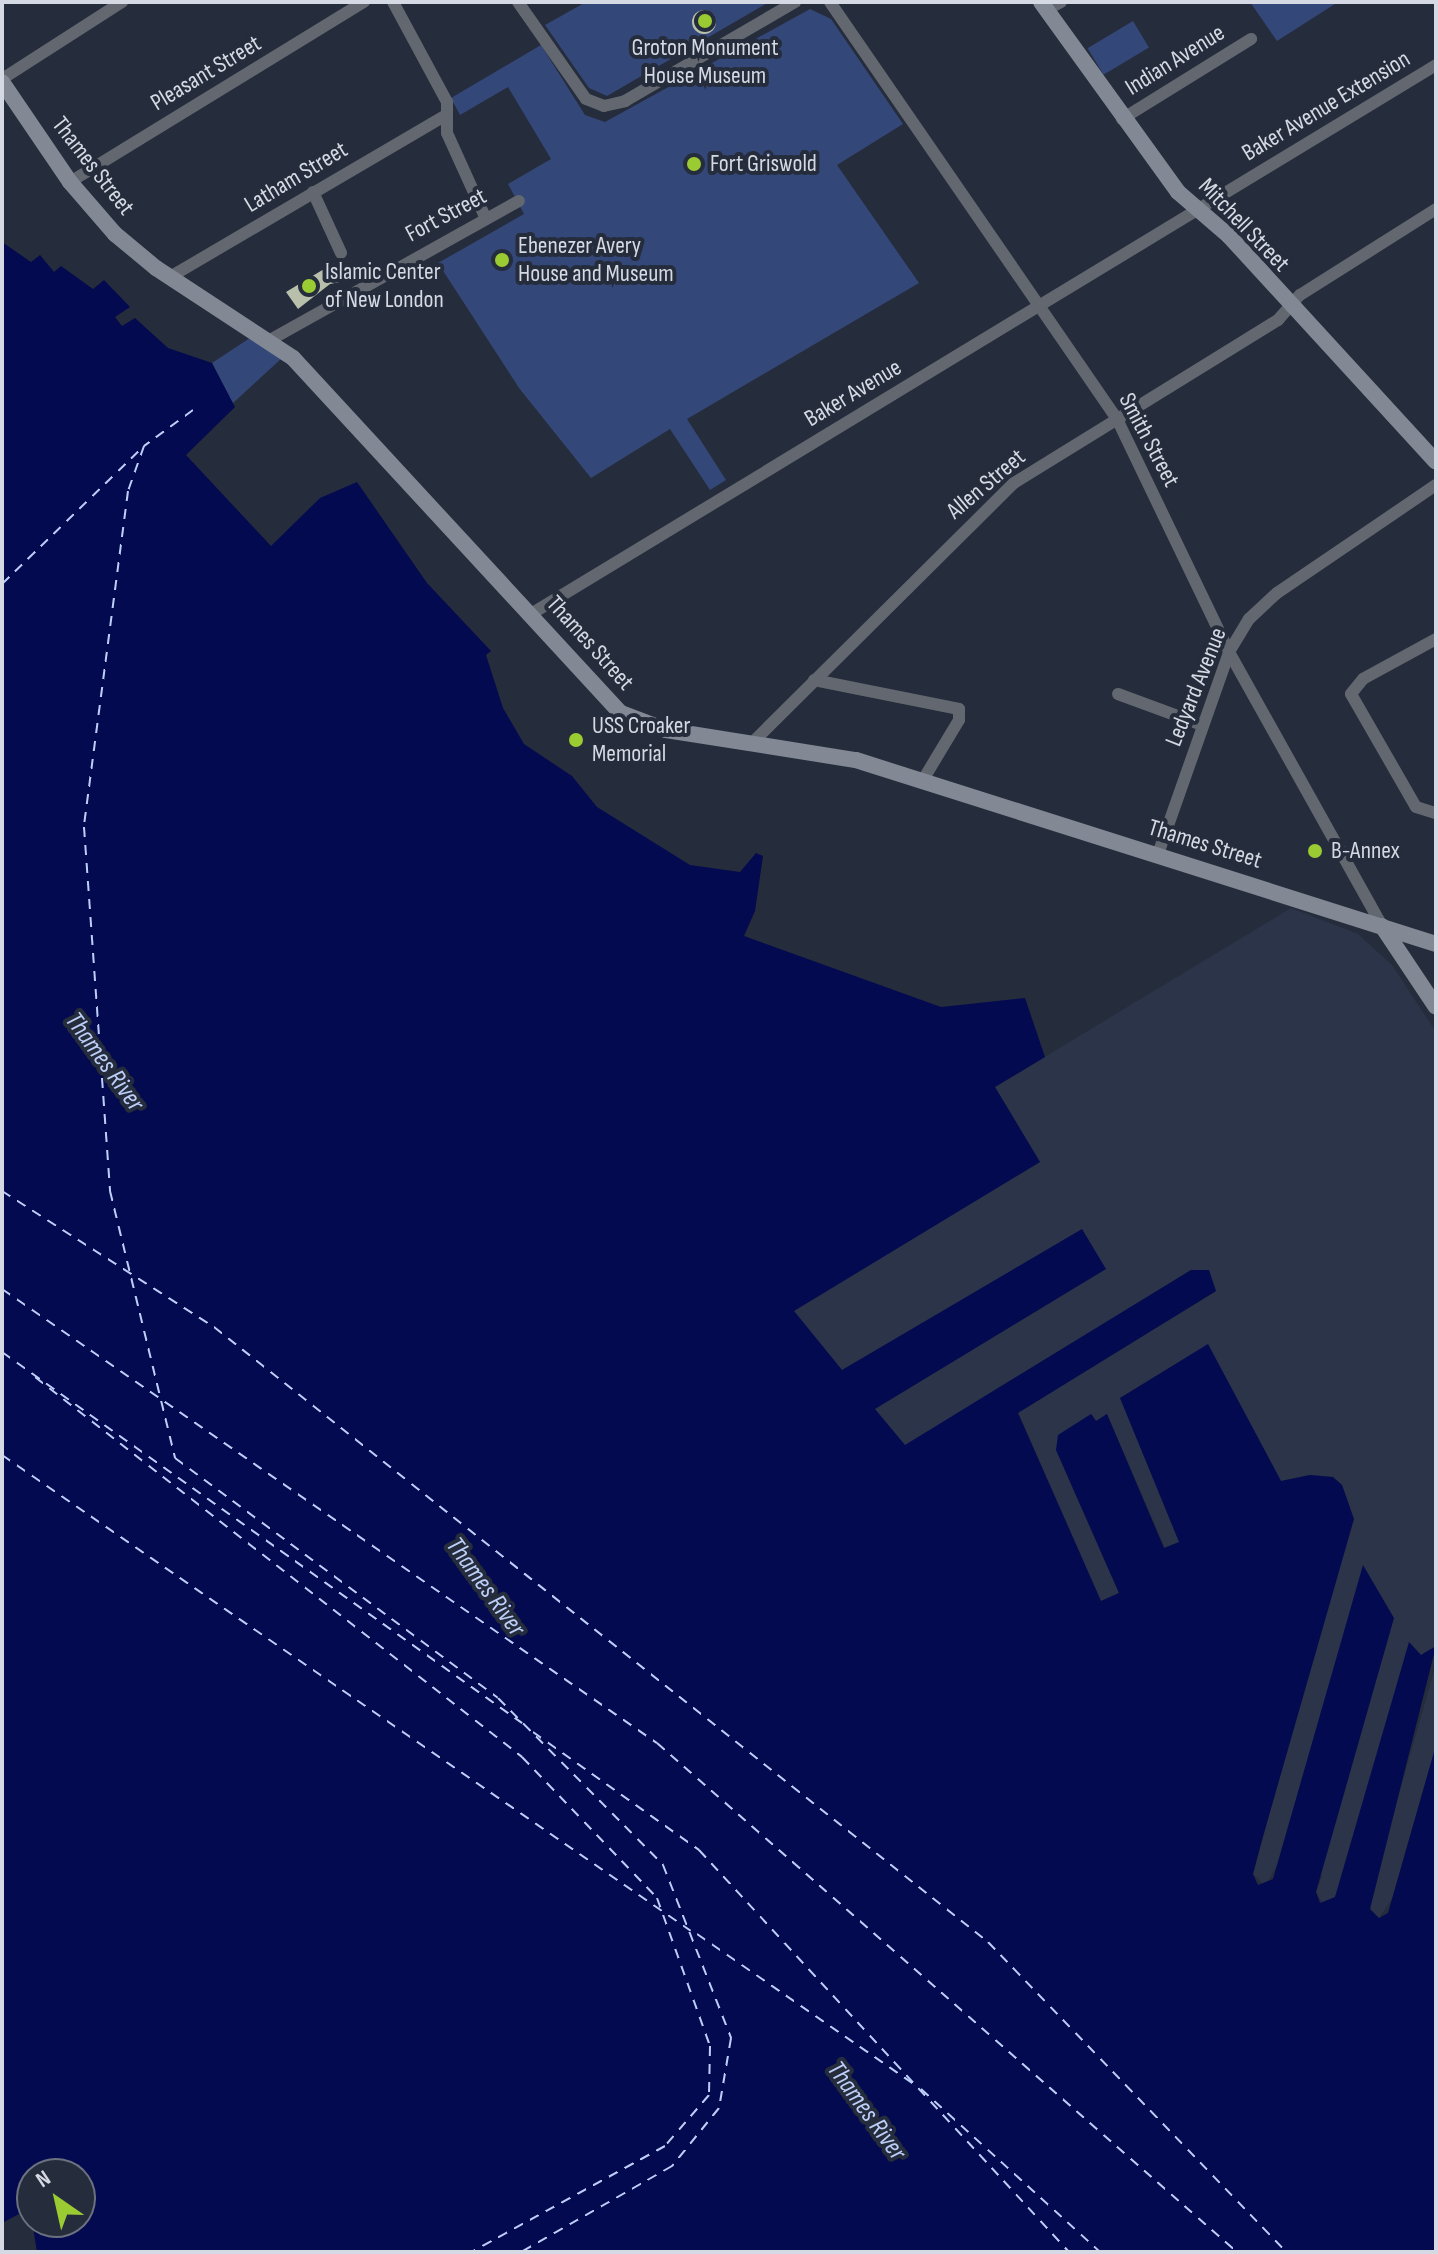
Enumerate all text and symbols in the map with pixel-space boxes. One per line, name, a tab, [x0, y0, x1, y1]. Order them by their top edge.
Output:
marker: Groton Monument House Museum	[696, 12, 714, 30]
street label: Indian Avenue	[1120, 18, 1230, 102]
street label: Pleasant Street	[146, 29, 266, 117]
place label: Groton Monument House Museum	[632, 34, 778, 90]
street label: Baker Avenue Extension	[1237, 45, 1415, 167]
street label: Thames Street	[46, 111, 140, 221]
street label: Latham Street	[239, 135, 353, 219]
place label: Fort Griswold	[710, 150, 817, 178]
marker: Fort Griswold	[685, 155, 703, 173]
street label: Mitchell Street	[1192, 172, 1296, 278]
street label: Fort Street	[401, 182, 491, 248]
place label: Ebenezer Avery House and Museum	[518, 232, 674, 288]
marker: Ebenezer Avery House and Museum	[493, 251, 511, 269]
place label: Islamic Center of New London	[325, 258, 444, 314]
marker: Islamic Center of New London	[300, 277, 318, 295]
street label: Baker Avenue	[799, 353, 907, 433]
street label: Smith Street	[1112, 388, 1186, 492]
street label: Allen Street	[941, 443, 1031, 525]
street label: Thames Street	[540, 590, 640, 696]
street label: Ledyard Avenue	[1159, 623, 1233, 751]
place label: USS Croaker Memorial	[592, 712, 690, 768]
marker: USS Croaker Memorial	[567, 731, 585, 749]
street label: Thames Street	[1145, 813, 1265, 875]
place label: B-Annex	[1331, 837, 1400, 865]
marker: B-Annex	[1306, 842, 1324, 860]
water label: Thames River	[58, 1006, 150, 1118]
water label: Thames River	[439, 1531, 531, 1643]
water label: Thames River	[820, 2055, 912, 2167]
north arrow	[16, 2158, 96, 2238]
text: N	[31, 2165, 56, 2194]

